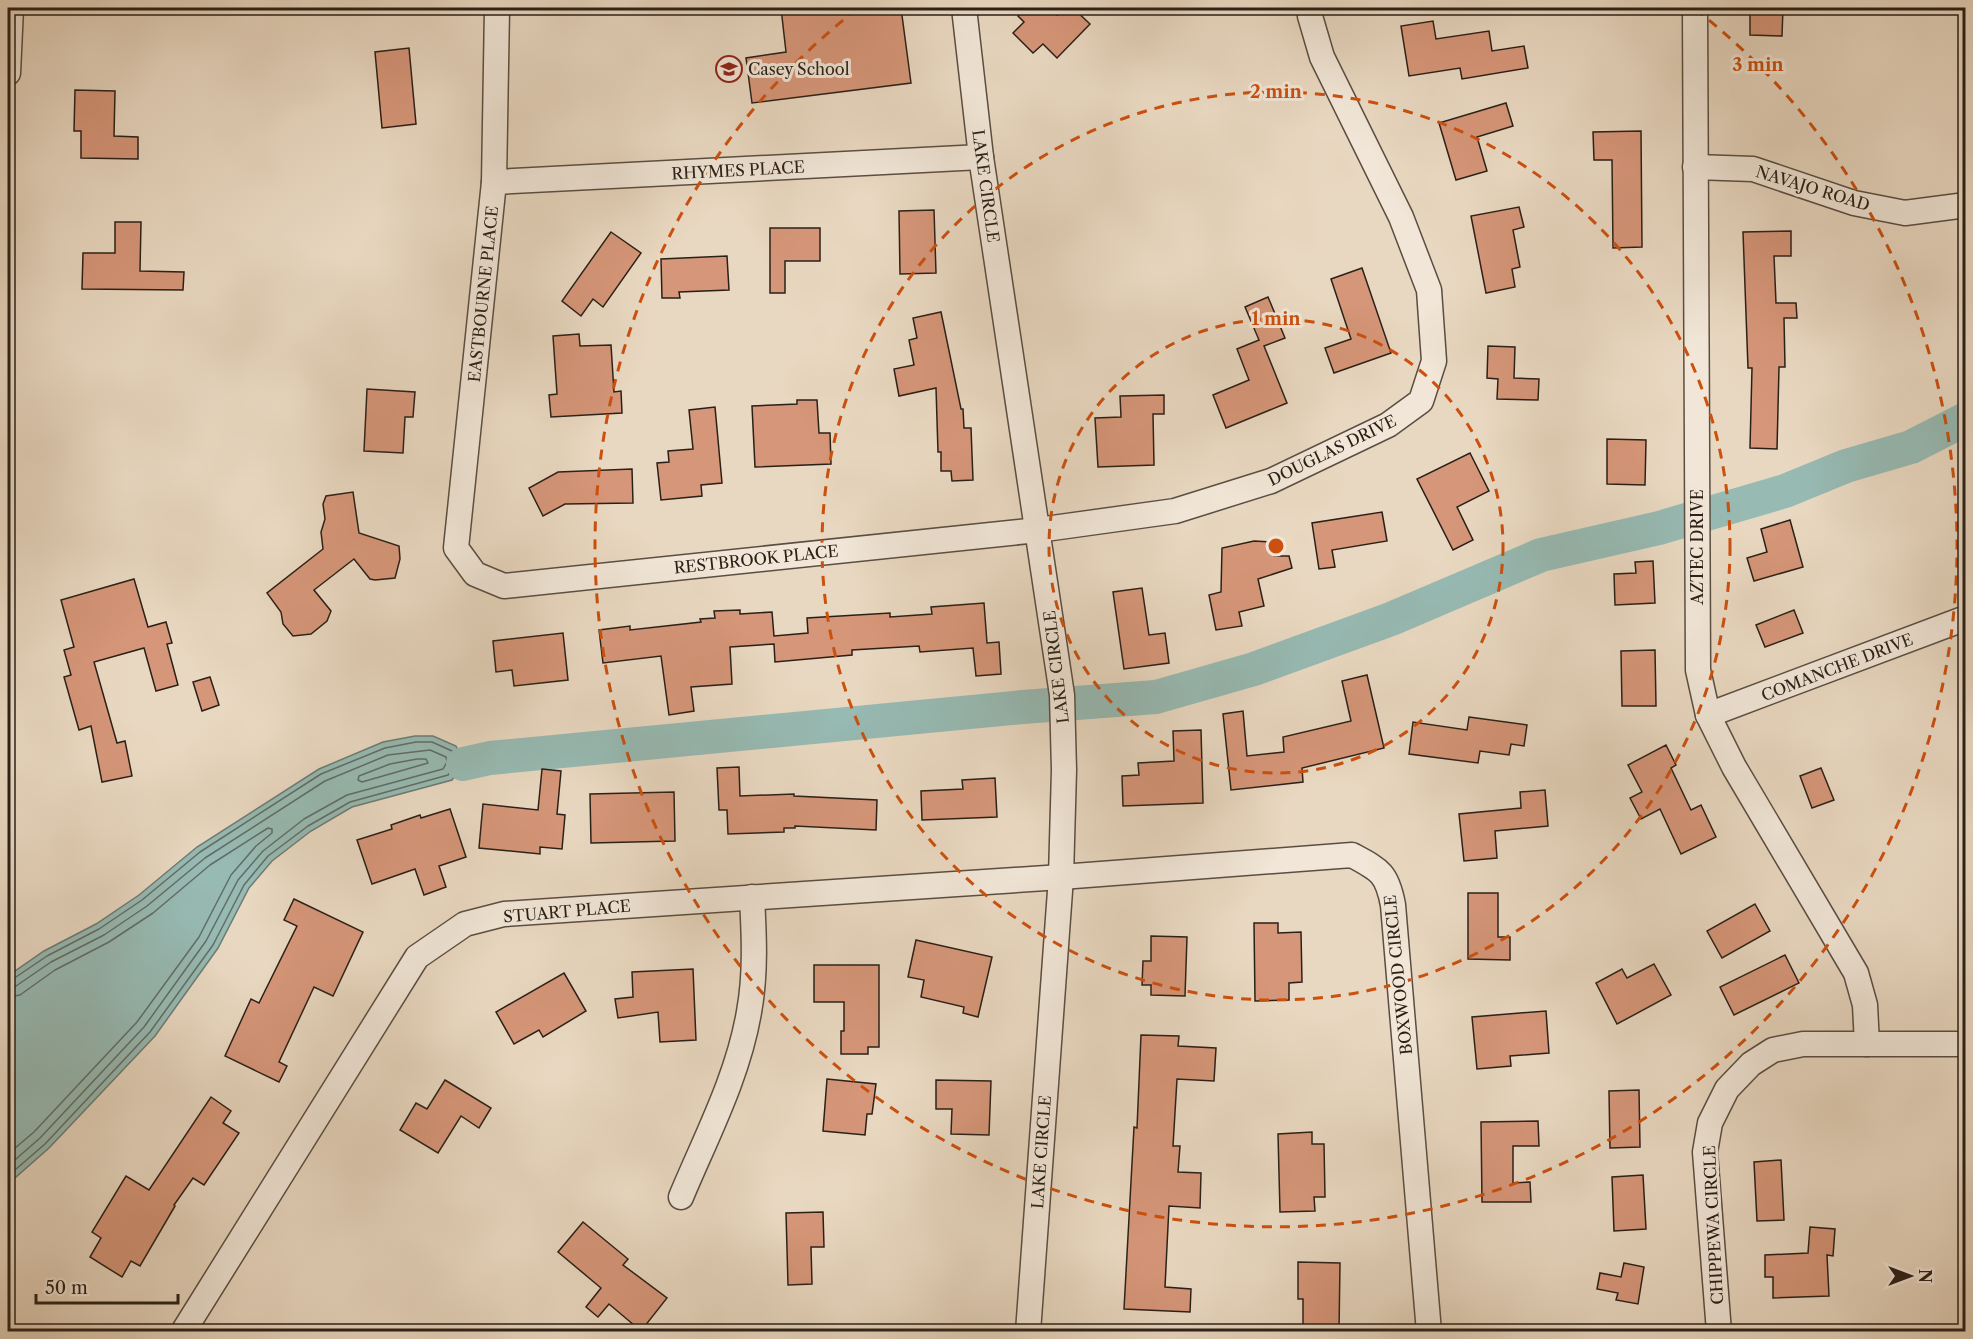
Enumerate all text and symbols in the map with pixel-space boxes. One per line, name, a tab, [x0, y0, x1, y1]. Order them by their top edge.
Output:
school or university icon: Casey School	[714, 54, 744, 84]
text: 3 min	[1732, 54, 1784, 76]
place label: Casey School	[748, 59, 850, 79]
text: 2 min	[1250, 81, 1303, 103]
street label: LAKE CIRCLE	[968, 128, 1004, 244]
street label: RHYMES PLACE	[671, 157, 805, 183]
street label: NAVAJO ROAD	[1754, 161, 1872, 215]
street label: EASTBOURNE PLACE	[464, 205, 502, 383]
text: 1 min	[1251, 308, 1301, 330]
street label: DOUGLAS DRIVE	[1264, 410, 1400, 490]
street label: AZTEC DRIVE	[1687, 489, 1707, 606]
centre of rings	[1266, 536, 1286, 556]
street label: RESTBROOK PLACE	[673, 540, 839, 578]
street label: LAKE CIRCLE	[1039, 609, 1073, 725]
street label: COMANCHE DRIVE	[1758, 629, 1916, 705]
street label: BOXWOOD CIRCLE	[1380, 894, 1416, 1056]
street label: STUART PLACE	[502, 895, 632, 927]
street label: LAKE CIRCLE	[1027, 1095, 1055, 1209]
street label: CHIPPEWA CIRCLE	[1699, 1145, 1727, 1305]
north arrow	[1880, 1246, 1940, 1306]
scale bar	[36, 1267, 178, 1305]
text: N	[1915, 1269, 1935, 1283]
text: 50 m	[45, 1277, 88, 1299]

